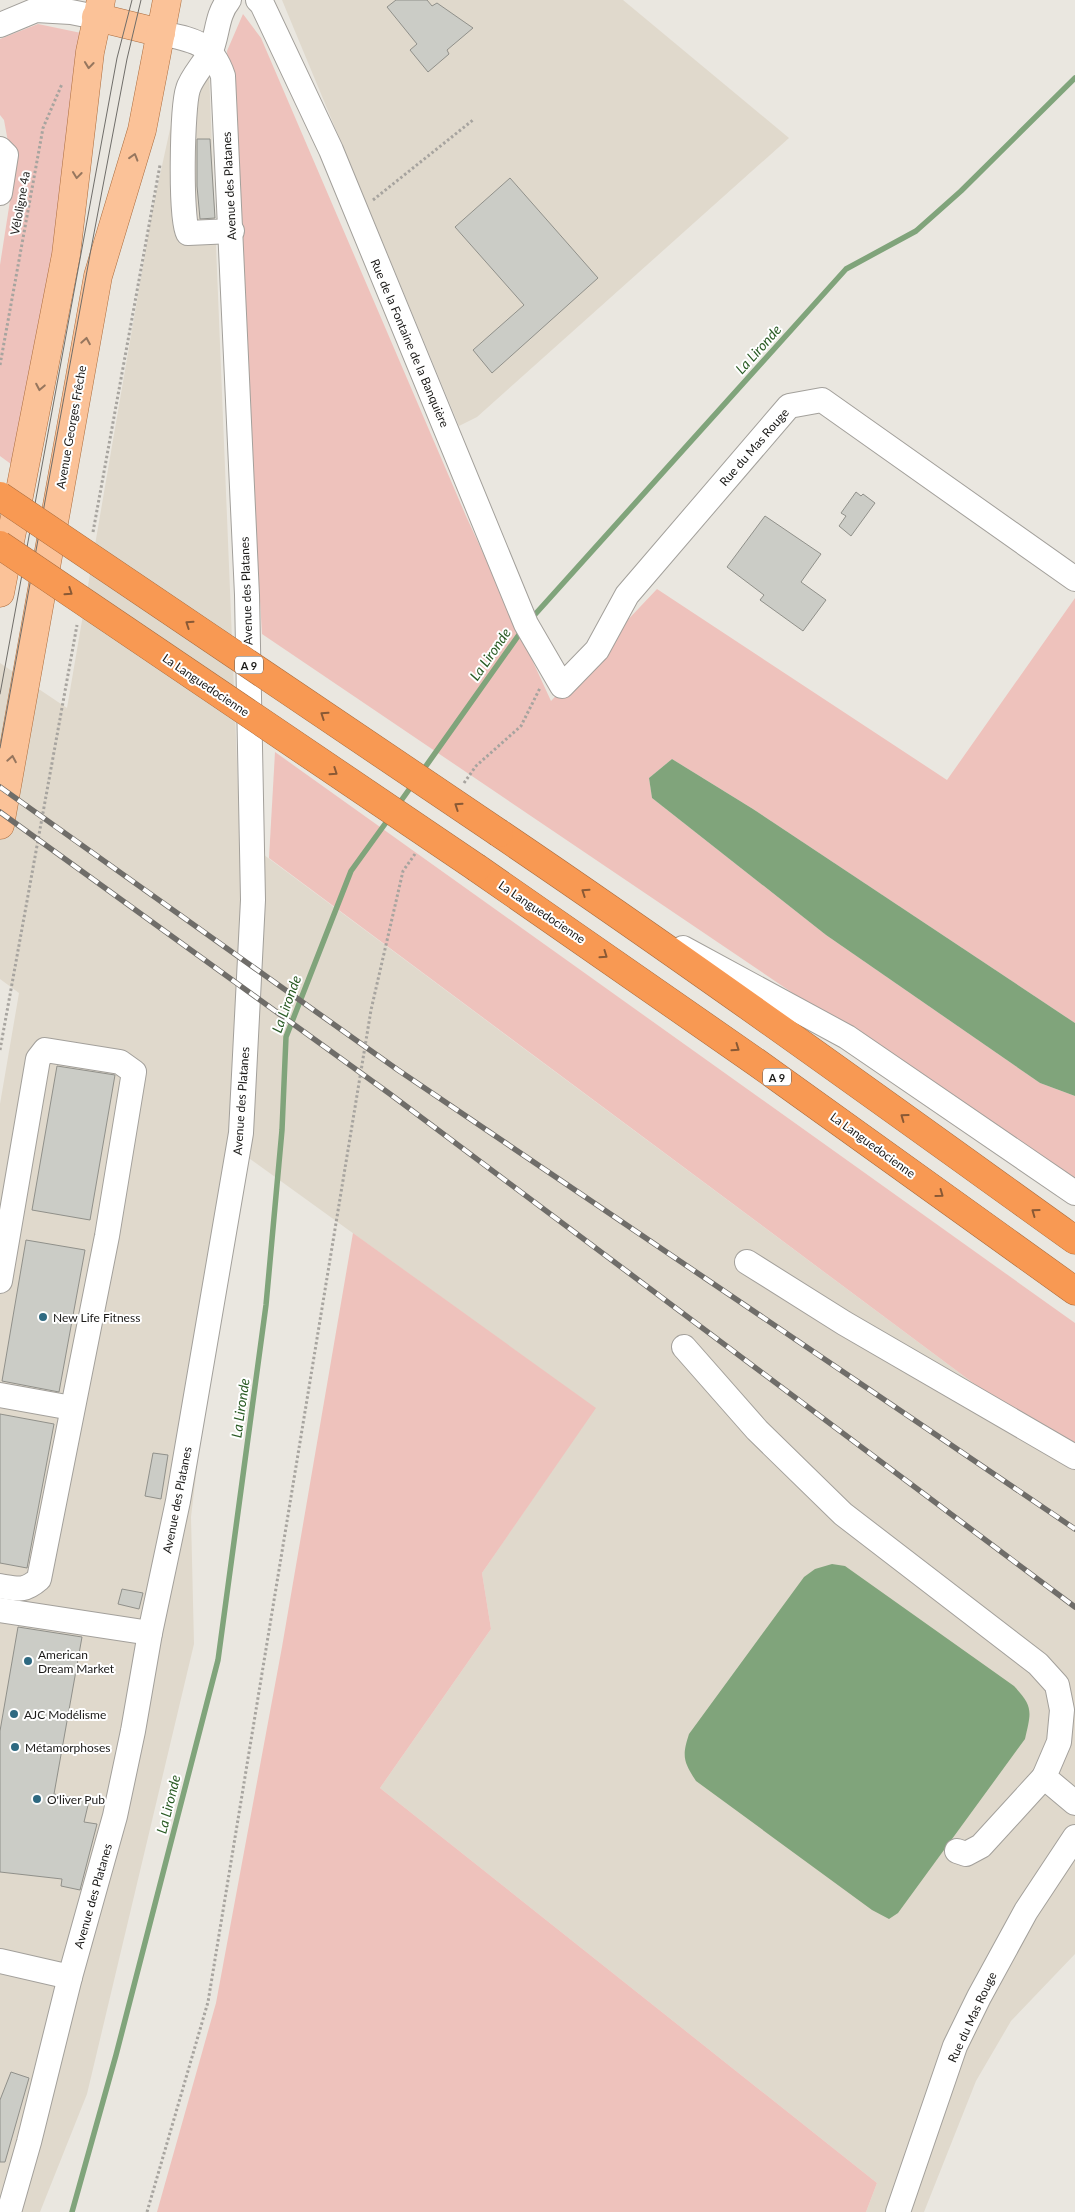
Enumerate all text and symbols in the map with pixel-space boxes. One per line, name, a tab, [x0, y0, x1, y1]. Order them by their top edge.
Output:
one-way arrow	[84, 62, 95, 70]
street label: Avenue des Platanes	[219, 131, 239, 241]
one-way arrow	[128, 153, 138, 161]
street label: Véloligne 4a	[7, 170, 33, 236]
one-way arrow	[72, 171, 83, 179]
street label: Rue de la Fontaine de la Banquière	[368, 256, 452, 430]
water label: La Lironde	[732, 321, 785, 377]
one-way arrow	[81, 337, 91, 345]
street label: Avenue Georges Frêche	[53, 364, 89, 490]
one-way arrow	[35, 382, 46, 391]
street label: Rue du Mas Rouge	[716, 405, 792, 489]
street label: Avenue des Platanes	[237, 537, 255, 645]
one-way arrow	[64, 586, 73, 595]
one-way arrow	[185, 621, 195, 630]
water label: La Lironde	[466, 624, 514, 683]
street label: La Languedocienne	[160, 650, 252, 720]
road number: A 9	[235, 656, 263, 674]
one-way arrow	[320, 712, 329, 721]
one-way arrow	[6, 755, 16, 764]
one-way arrow	[329, 766, 338, 775]
one-way arrow	[454, 803, 464, 812]
street label: La Languedocienne	[496, 877, 588, 947]
one-way arrow	[581, 889, 591, 898]
one-way arrow	[598, 948, 607, 958]
water label: La Lironde	[268, 973, 304, 1035]
one-way arrow	[731, 1042, 740, 1051]
street label: Avenue des Platanes	[230, 1046, 252, 1156]
road number: A 9	[763, 1068, 791, 1086]
street label: La Languedocienne	[828, 1109, 918, 1181]
one-way arrow	[900, 1114, 909, 1123]
one-way arrow	[934, 1188, 943, 1196]
one-way arrow	[1032, 1209, 1041, 1218]
place label: New Life Fitness	[53, 1310, 140, 1325]
marker: New Life Fitness	[37, 1311, 49, 1323]
water label: La Lironde	[227, 1377, 253, 1439]
street label: Avenue des Platanes	[159, 1445, 195, 1555]
place label: American Dream Market	[38, 1647, 115, 1676]
marker: American Dream Market	[22, 1655, 34, 1667]
place label: AJC Modélisme	[24, 1707, 106, 1722]
marker: AJC Modélisme	[8, 1708, 20, 1720]
place label: Métamorphoses	[25, 1740, 111, 1755]
marker: Métamorphoses	[9, 1741, 21, 1753]
water label: La Lironde	[152, 1773, 184, 1835]
place label: O'liver Pub	[47, 1792, 105, 1807]
marker: O'liver Pub	[31, 1793, 43, 1805]
street label: Avenue des Platanes	[71, 1842, 115, 1950]
street label: Rue du Mas Rouge	[944, 1969, 1000, 2065]

